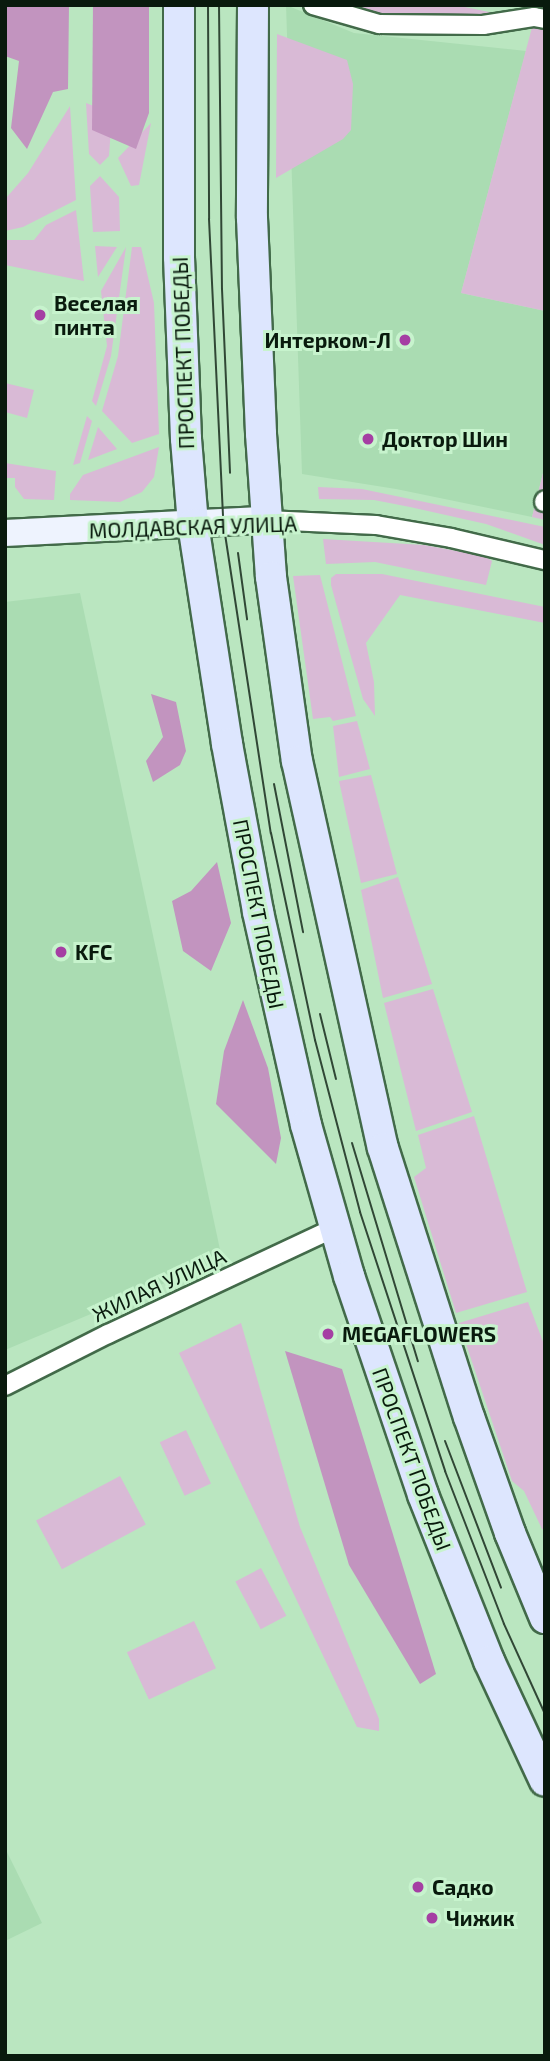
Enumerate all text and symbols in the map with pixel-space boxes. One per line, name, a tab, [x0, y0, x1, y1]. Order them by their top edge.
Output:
street label: ПРОСПЕКТ ПОБЕДЫ	[167, 256, 199, 450]
place label: Веселая пинта	[54, 290, 138, 340]
marker: Веселая пинта	[32, 307, 48, 323]
place label: Интерком-Л	[264, 327, 391, 353]
marker: Интерком-Л	[397, 332, 413, 348]
place label: Доктор Шин	[382, 426, 508, 452]
marker: Доктор Шин	[360, 431, 376, 447]
street label: МОЛДАВСКАЯ УЛИЦА	[88, 511, 298, 543]
street label: ПРОСПЕКТ ПОБЕДЫ	[228, 817, 290, 1011]
place label: KFC	[75, 939, 112, 965]
marker: KFC	[53, 944, 69, 960]
street label: ЖИЛАЯ УЛИЦА	[88, 1243, 230, 1327]
place label: MEGAFLOWERS	[342, 1321, 496, 1347]
marker: MEGAFLOWERS	[320, 1326, 336, 1342]
street label: ПРОСПЕКТ ПОБЕДЫ	[367, 1364, 457, 1554]
place label: Садко	[432, 1874, 494, 1900]
marker: Садко	[410, 1879, 426, 1895]
place label: Чижик	[446, 1905, 515, 1931]
marker: Чижик	[424, 1910, 440, 1926]

